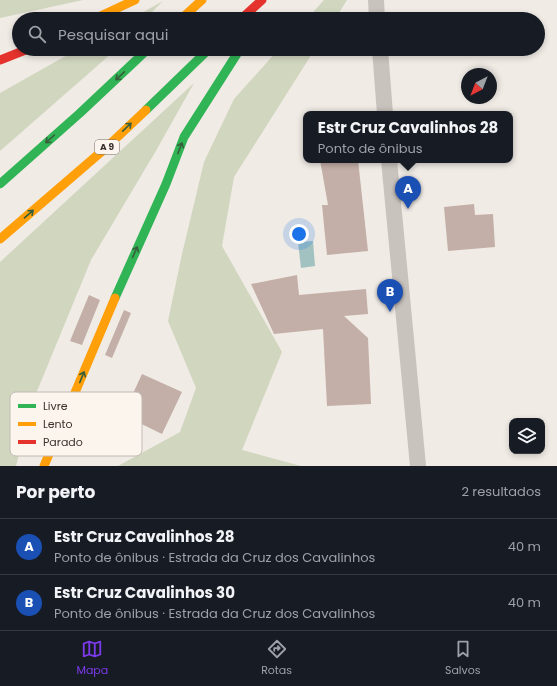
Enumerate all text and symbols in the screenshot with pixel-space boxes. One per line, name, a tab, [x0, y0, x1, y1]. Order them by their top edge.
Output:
search box	[12, 12, 545, 56]
icon: search	[26, 23, 48, 45]
text: Pesquisar aqui	[58, 24, 168, 45]
north arrow	[461, 68, 497, 104]
one-way arrow	[115, 71, 125, 81]
popup	[303, 111, 513, 163]
text: Estr Cruz Cavalinhos 28	[318, 117, 498, 138]
one-way arrow	[121, 123, 132, 132]
one-way arrow	[45, 135, 56, 144]
text: Ponto de ônibus	[318, 139, 423, 158]
road number: A 9	[95, 140, 119, 154]
one-way arrow	[177, 142, 185, 154]
pin: A	[395, 176, 421, 209]
one-way arrow	[24, 209, 35, 218]
your location	[289, 224, 309, 244]
one-way arrow	[132, 247, 139, 259]
pin: B	[377, 279, 403, 312]
one-way arrow	[78, 372, 86, 384]
legend	[10, 392, 142, 456]
text: Livre	[43, 398, 68, 414]
text: Lento	[43, 416, 73, 432]
map controls	[509, 418, 545, 454]
button: layers	[509, 418, 545, 454]
text: Parado	[43, 434, 83, 450]
text: Por perto	[16, 480, 95, 504]
text: 2 resultados	[461, 482, 541, 501]
text: Estr Cruz Cavalinhos 28	[54, 526, 234, 547]
text: A	[24, 537, 34, 556]
text: 40 m	[508, 537, 541, 556]
text: Ponto de ônibus · Estrada da Cruz dos Cavalinhos	[54, 548, 375, 567]
text: Estr Cruz Cavalinhos 30	[54, 582, 235, 603]
text: B	[25, 593, 33, 612]
text: 40 m	[508, 593, 541, 612]
text: Ponto de ônibus · Estrada da Cruz dos Cavalinhos	[54, 604, 375, 623]
tab: Mapa	[76, 638, 108, 679]
tab: Rotas	[261, 638, 292, 679]
tab: Salvos	[445, 638, 481, 679]

